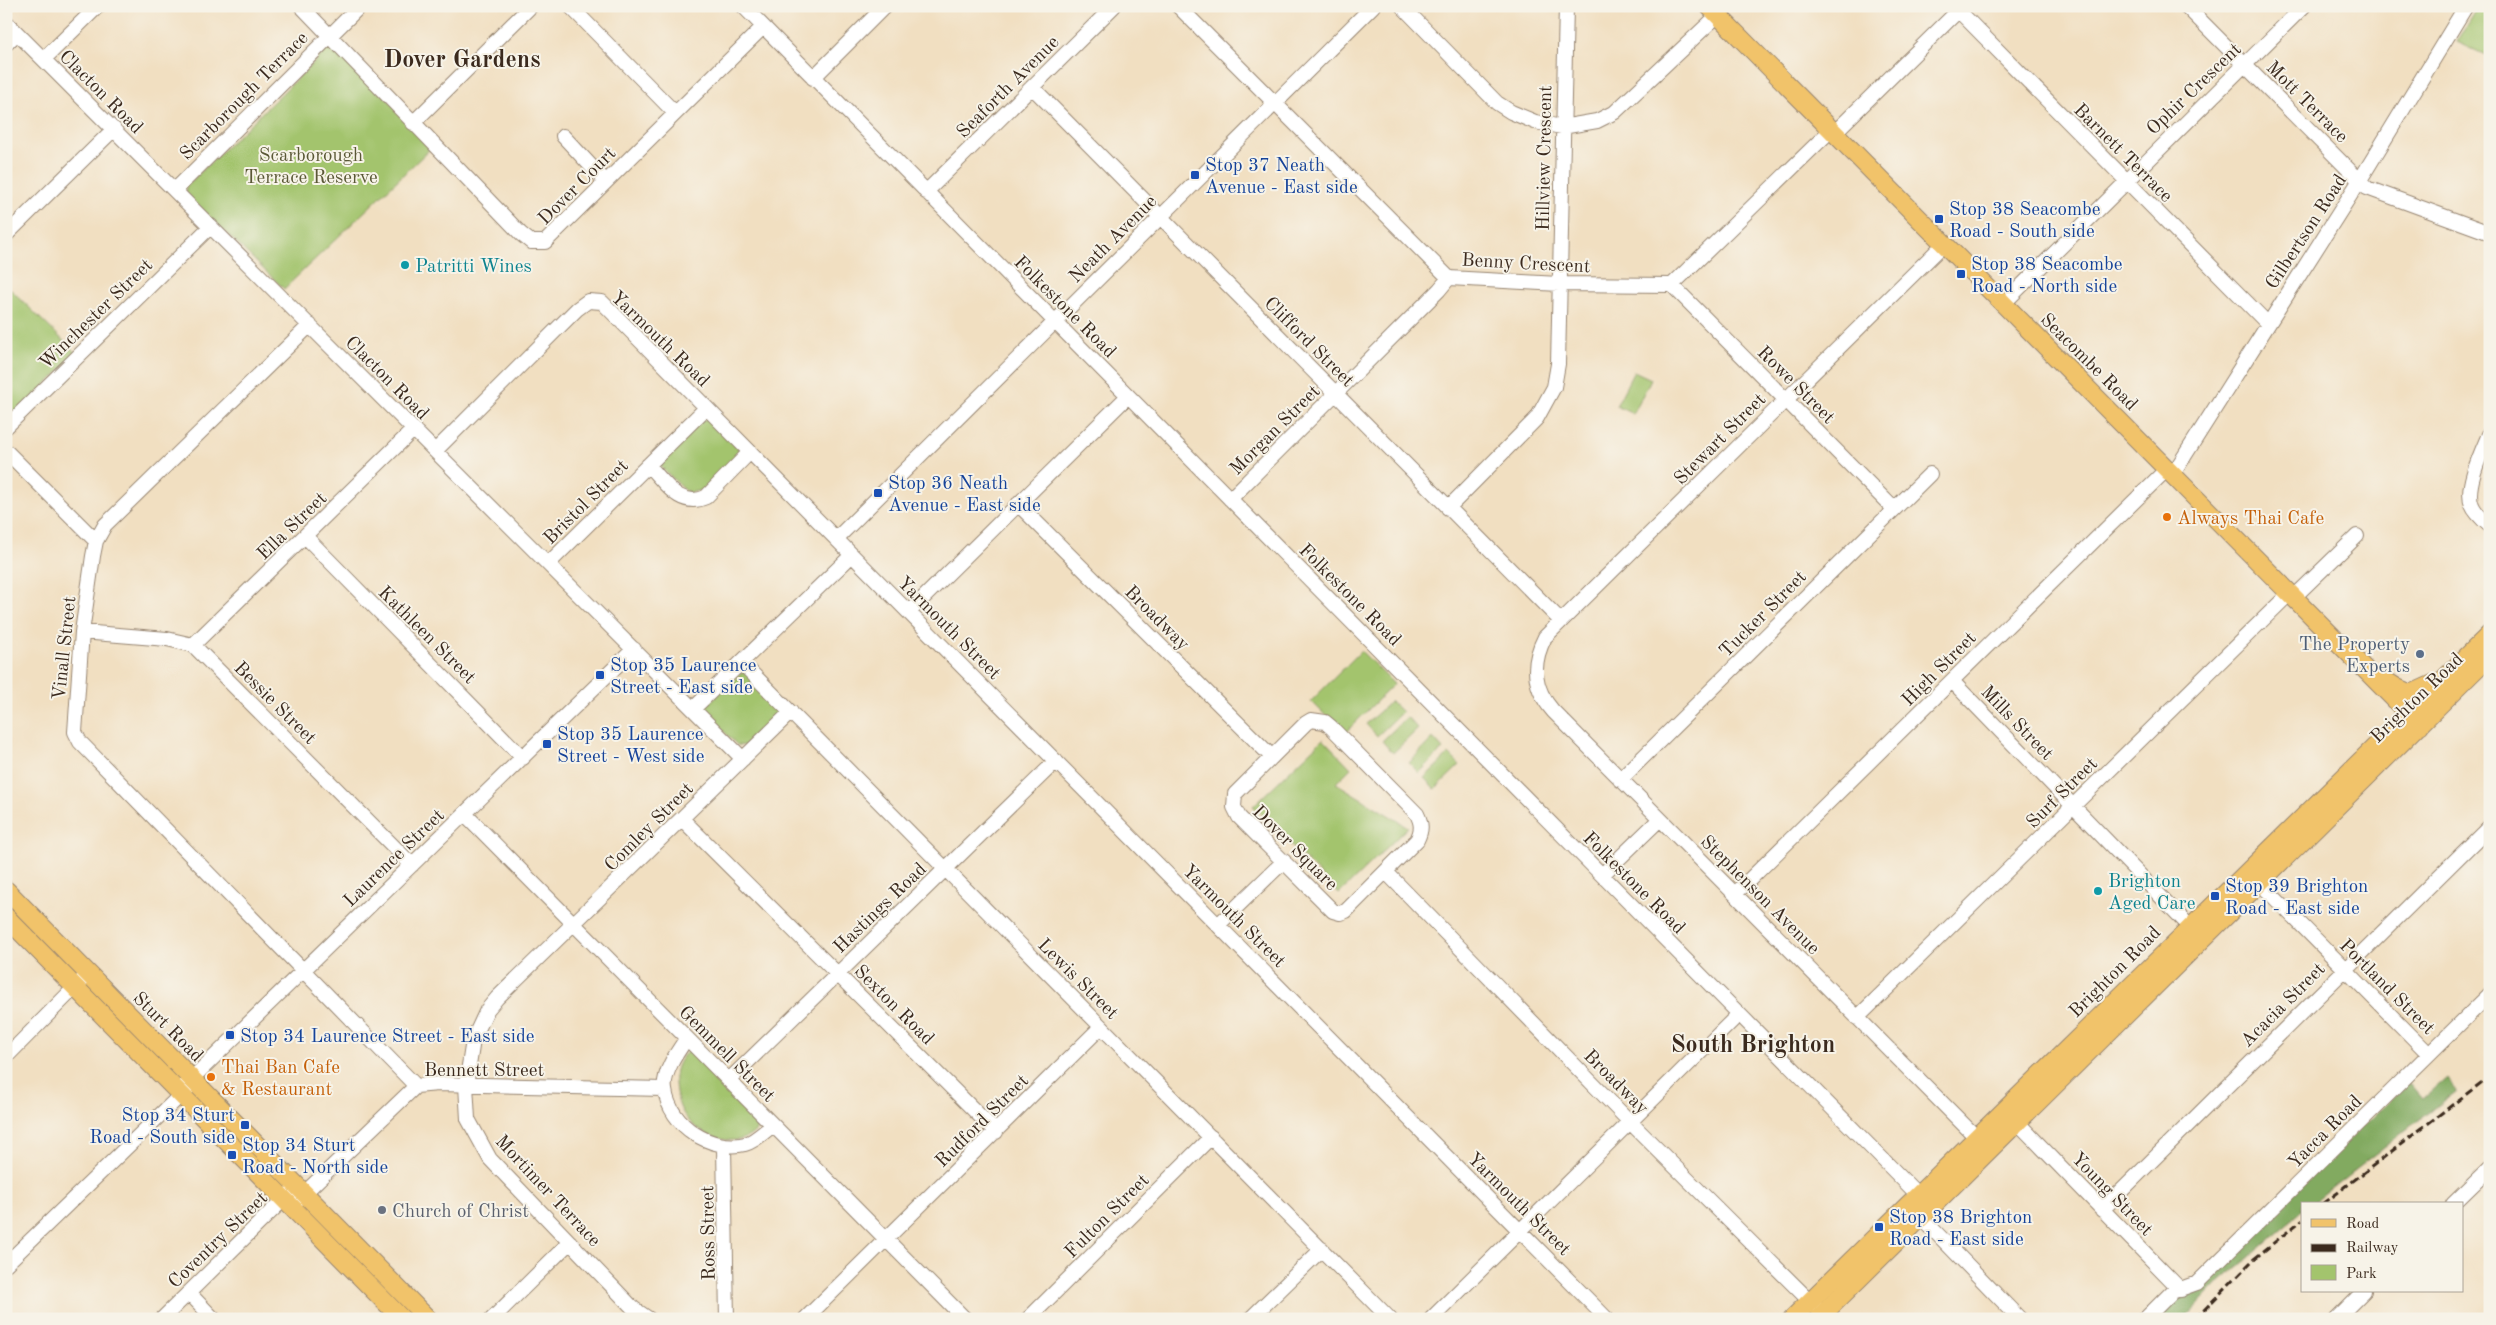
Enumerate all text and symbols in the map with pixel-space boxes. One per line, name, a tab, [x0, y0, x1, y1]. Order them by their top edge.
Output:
street label: Scarborough Terrace	[177, 29, 313, 165]
street label: Seaforth Avenue	[954, 33, 1064, 143]
street label: Ophir Crescent	[2144, 40, 2246, 139]
street label: Clacton Road	[55, 47, 146, 138]
district label: Dover Gardens	[383, 49, 541, 73]
street label: Mott Terrace	[2262, 58, 2351, 147]
street label: Hillview Crescent	[1535, 85, 1556, 231]
street label: Barnett Terrace	[2069, 101, 2175, 207]
street label: Dover Court	[535, 144, 620, 229]
park label: Scarborough Terrace Reserve	[244, 147, 378, 188]
place label: Stop 37 Neath Avenue - East side	[1205, 157, 1358, 198]
marker: Stop 37 Neath Avenue - East side	[1189, 169, 1201, 181]
street label: Gilbertson Road	[2263, 172, 2351, 293]
street label: Neath Avenue	[1066, 192, 1161, 287]
place label: Stop 38 Seacombe Road - South side	[1949, 201, 2101, 242]
marker: Stop 38 Seacombe Road - South side	[1933, 213, 1945, 225]
street label: Benny Crescent	[1461, 252, 1591, 277]
street label: Folkestone Road	[1010, 253, 1119, 362]
street label: Winchester Street	[36, 256, 157, 373]
place label: Stop 38 Seacombe Road - North side	[1971, 256, 2123, 297]
place label: Patritti Wines	[415, 258, 532, 277]
marker: Patritti Wines	[399, 259, 411, 271]
marker: Stop 38 Seacombe Road - North side	[1955, 268, 1967, 280]
street label: Yarmouth Road	[606, 288, 712, 392]
street label: Clifford Street	[1260, 294, 1357, 391]
street label: Seacombe Road	[2036, 311, 2141, 415]
street label: Clacton Road	[341, 333, 432, 424]
street label: Rowe Street	[1753, 343, 1838, 428]
street label: Morgan Street	[1227, 382, 1324, 479]
street label: Stewart Street	[1671, 390, 1770, 489]
street label: Bristol Street	[541, 457, 633, 549]
place label: Stop 36 Neath Avenue - East side	[888, 475, 1041, 516]
marker: Stop 36 Neath Avenue - East side	[872, 487, 884, 499]
street label: Ella Street	[254, 489, 331, 564]
place label: Always Thai Cafe	[2177, 510, 2324, 529]
marker: Always Thai Cafe	[2161, 511, 2173, 523]
street label: Folkestone Road	[1295, 541, 1404, 650]
street label: Tucker Street	[1717, 568, 1811, 662]
street label: Yarmouth Street	[893, 574, 1003, 684]
street label: Kathleen Street	[374, 583, 479, 688]
street label: Broadway	[1120, 583, 1192, 655]
street label: Vinall Street	[51, 595, 80, 701]
street label: High Street	[1899, 629, 1981, 711]
place label: The Property Experts	[2299, 636, 2410, 677]
marker: The Property Experts	[2414, 648, 2426, 660]
street label: Brighton Road	[2368, 650, 2468, 748]
place label: Stop 35 Laurence Street - East side	[610, 657, 756, 698]
street label: Bessie Street	[229, 659, 319, 749]
marker: Stop 35 Laurence Street - East side	[594, 669, 606, 681]
street label: Mills Street	[1976, 683, 2056, 765]
place label: Stop 35 Laurence Street - West side	[557, 726, 704, 767]
marker: Stop 35 Laurence Street - West side	[541, 738, 553, 750]
street label: Surf Street	[2024, 755, 2102, 833]
street label: Comley Street	[602, 780, 698, 876]
street label: Dover Square	[1248, 803, 1340, 895]
street label: Laurence Street	[341, 806, 449, 911]
street label: Folkestone Road	[1579, 829, 1688, 938]
street label: Stephenson Avenue	[1696, 832, 1823, 959]
street label: Hastings Road	[831, 860, 931, 958]
street label: Yarmouth Street	[1178, 862, 1288, 972]
place label: Brighton Aged Care	[2108, 873, 2195, 914]
place label: Stop 39 Brighton Road - East side	[2225, 878, 2368, 919]
marker: Brighton Aged Care	[2092, 885, 2104, 897]
marker: Stop 39 Brighton Road - East side	[2209, 890, 2221, 902]
street label: Brighton Road	[2066, 923, 2165, 1022]
street label: Lewis Street	[1033, 936, 1121, 1024]
street label: Portland Street	[2335, 936, 2438, 1039]
street label: Acacia Street	[2238, 960, 2330, 1052]
street label: Sexton Road	[850, 962, 937, 1049]
street label: Sturt Road	[128, 989, 206, 1067]
street label: Gemmell Street	[675, 1003, 778, 1106]
place label: Stop 34 Laurence Street - East side	[240, 1028, 535, 1047]
marker: Stop 34 Laurence Street - East side	[224, 1029, 236, 1041]
district label: South Brighton	[1671, 1034, 1835, 1058]
street label: Broadway	[1579, 1047, 1651, 1119]
place label: Thai Ban Cafe & Restaurant	[221, 1059, 340, 1100]
street label: Bennett Street	[424, 1062, 544, 1081]
marker: Thai Ban Cafe & Restaurant	[205, 1071, 217, 1083]
street label: Rudford Street	[933, 1072, 1033, 1172]
street label: Yacca Road	[2285, 1092, 2366, 1173]
place label: Stop 34 Sturt Road - South side	[89, 1107, 235, 1148]
marker: Stop 34 Sturt Road - South side	[239, 1119, 251, 1131]
street label: Mortimer Terrace	[491, 1132, 604, 1251]
place label: Stop 34 Sturt Road - North side	[242, 1137, 388, 1178]
marker: Stop 34 Sturt Road - North side	[226, 1149, 238, 1161]
street label: Young Street	[2067, 1149, 2156, 1240]
street label: Yarmouth Street	[1463, 1150, 1573, 1260]
street label: Fulton Street	[1062, 1171, 1153, 1262]
street label: Ross Street	[699, 1185, 720, 1281]
street label: Coventry Street	[165, 1189, 272, 1293]
legend	[2301, 1202, 2464, 1292]
place label: Church of Christ	[392, 1203, 529, 1222]
marker: Church of Christ	[376, 1204, 388, 1216]
place label: Stop 38 Brighton Road - East side	[1889, 1209, 2032, 1250]
text: Road	[2346, 1217, 2380, 1232]
marker: Stop 38 Brighton Road - East side	[1873, 1221, 1885, 1233]
text: Railway	[2346, 1241, 2399, 1256]
text: Park	[2346, 1267, 2377, 1282]

